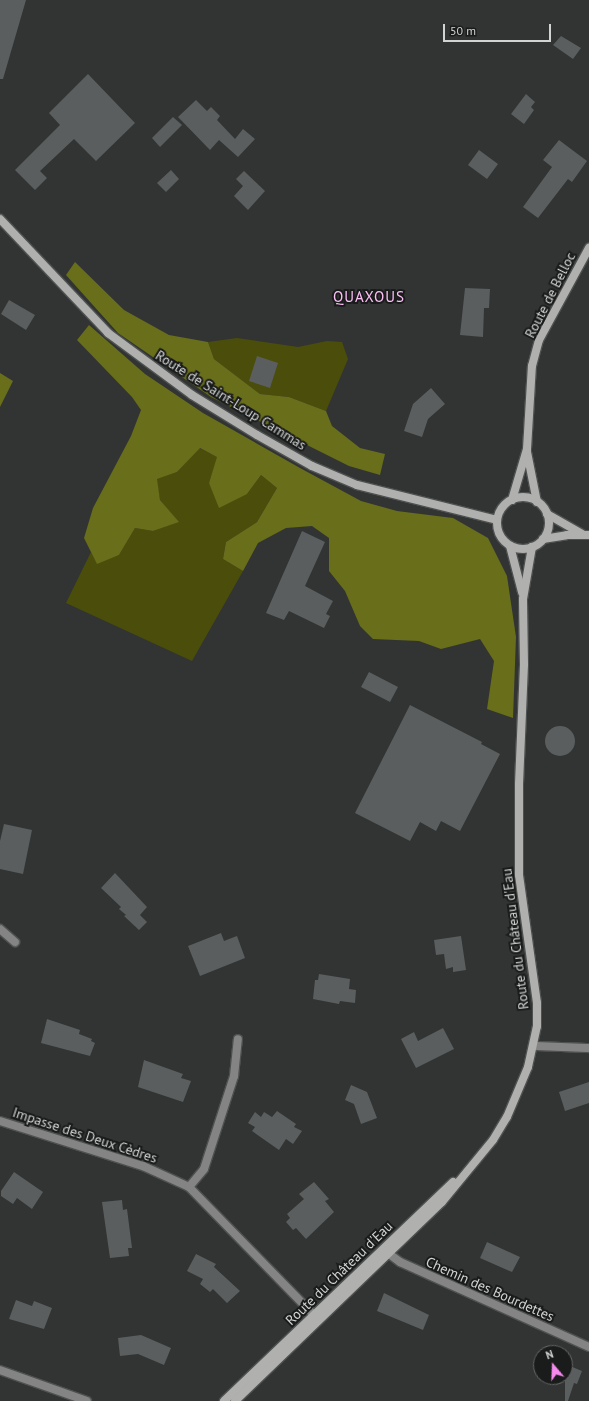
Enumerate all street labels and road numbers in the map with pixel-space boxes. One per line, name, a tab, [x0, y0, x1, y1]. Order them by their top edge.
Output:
street label: Route de Belloc	[521, 249, 579, 341]
street label: Route de Saint-Loup Cammas	[152, 347, 310, 453]
street label: Route du Château d'Eau	[498, 867, 532, 1011]
street label: Impasse des Deux Cèdres	[10, 1104, 160, 1166]
street label: Route du Château d'Eau	[282, 1218, 396, 1328]
street label: Chemin des Bourdettes	[423, 1253, 557, 1325]

